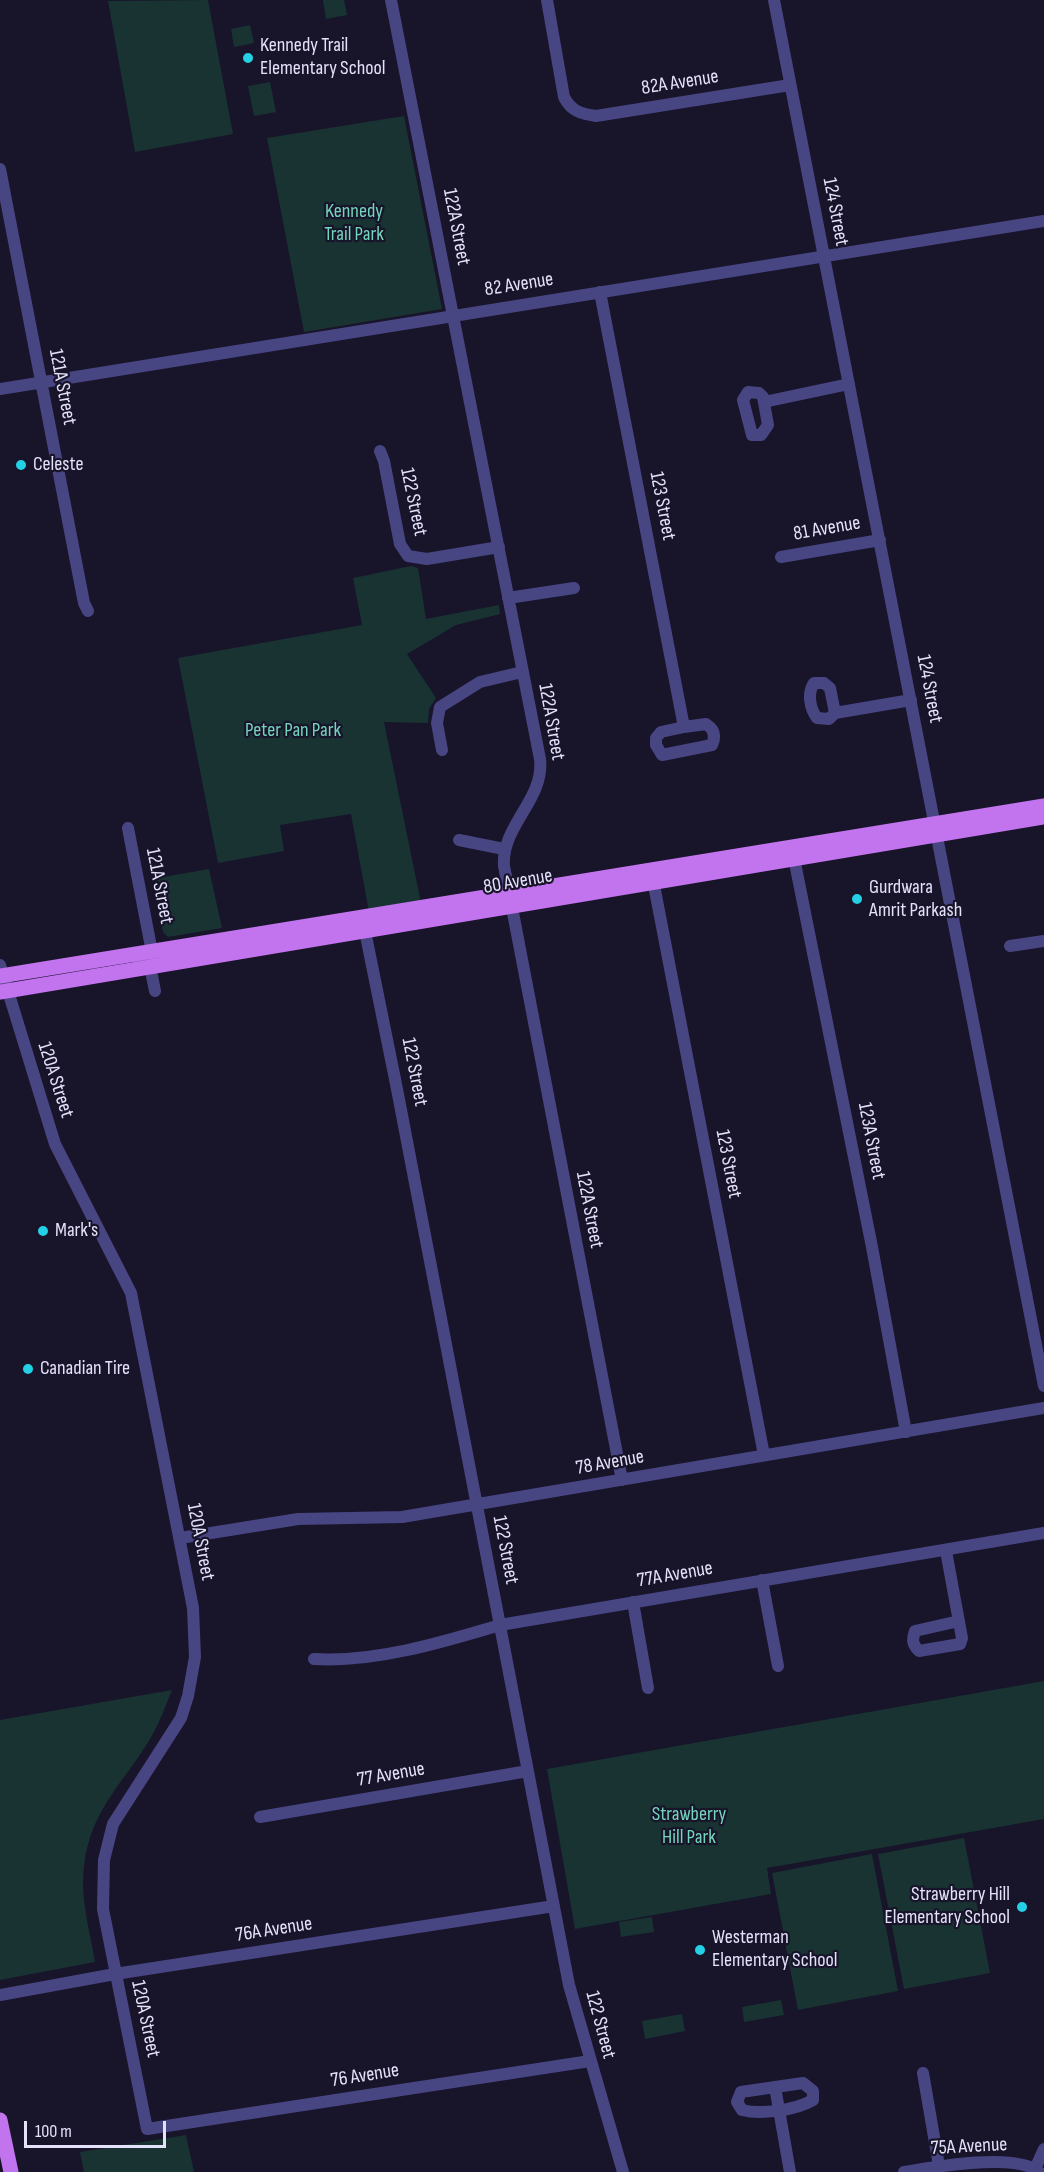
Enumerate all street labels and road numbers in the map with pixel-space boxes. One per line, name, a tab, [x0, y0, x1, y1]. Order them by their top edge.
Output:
street label: 82A Avenue	[640, 65, 720, 101]
street label: 124 Street	[817, 176, 853, 248]
street label: 122A Street	[437, 187, 475, 267]
street label: 82 Avenue	[483, 268, 555, 302]
street label: 121A Street	[43, 347, 81, 427]
street label: 122 Street	[394, 466, 432, 538]
street label: 123 Street	[644, 470, 680, 542]
street label: 81 Avenue	[792, 511, 862, 547]
street label: 124 Street	[911, 653, 947, 725]
street label: 122A Street	[532, 682, 570, 762]
street label: 121A Street	[140, 846, 178, 926]
street label: 80 Avenue	[482, 864, 554, 900]
street label: 122 Street	[396, 1036, 432, 1108]
street label: 120A Street	[32, 1039, 78, 1121]
street label: 123A Street	[852, 1101, 890, 1181]
street label: 123 Street	[710, 1128, 746, 1200]
street label: 122A Street	[570, 1170, 608, 1250]
street label: 78 Avenue	[574, 1445, 646, 1481]
street label: 120A Street	[181, 1501, 219, 1583]
street label: 122 Street	[487, 1514, 523, 1586]
street label: 77A Avenue	[635, 1557, 715, 1593]
street label: 77 Avenue	[355, 1757, 427, 1793]
street label: 76A Avenue	[234, 1912, 314, 1948]
street label: 120A Street	[125, 1978, 165, 2060]
street label: 122 Street	[579, 1989, 621, 2061]
street label: 76 Avenue	[329, 2059, 401, 2093]
street label: 75A Avenue	[930, 2133, 1008, 2161]

